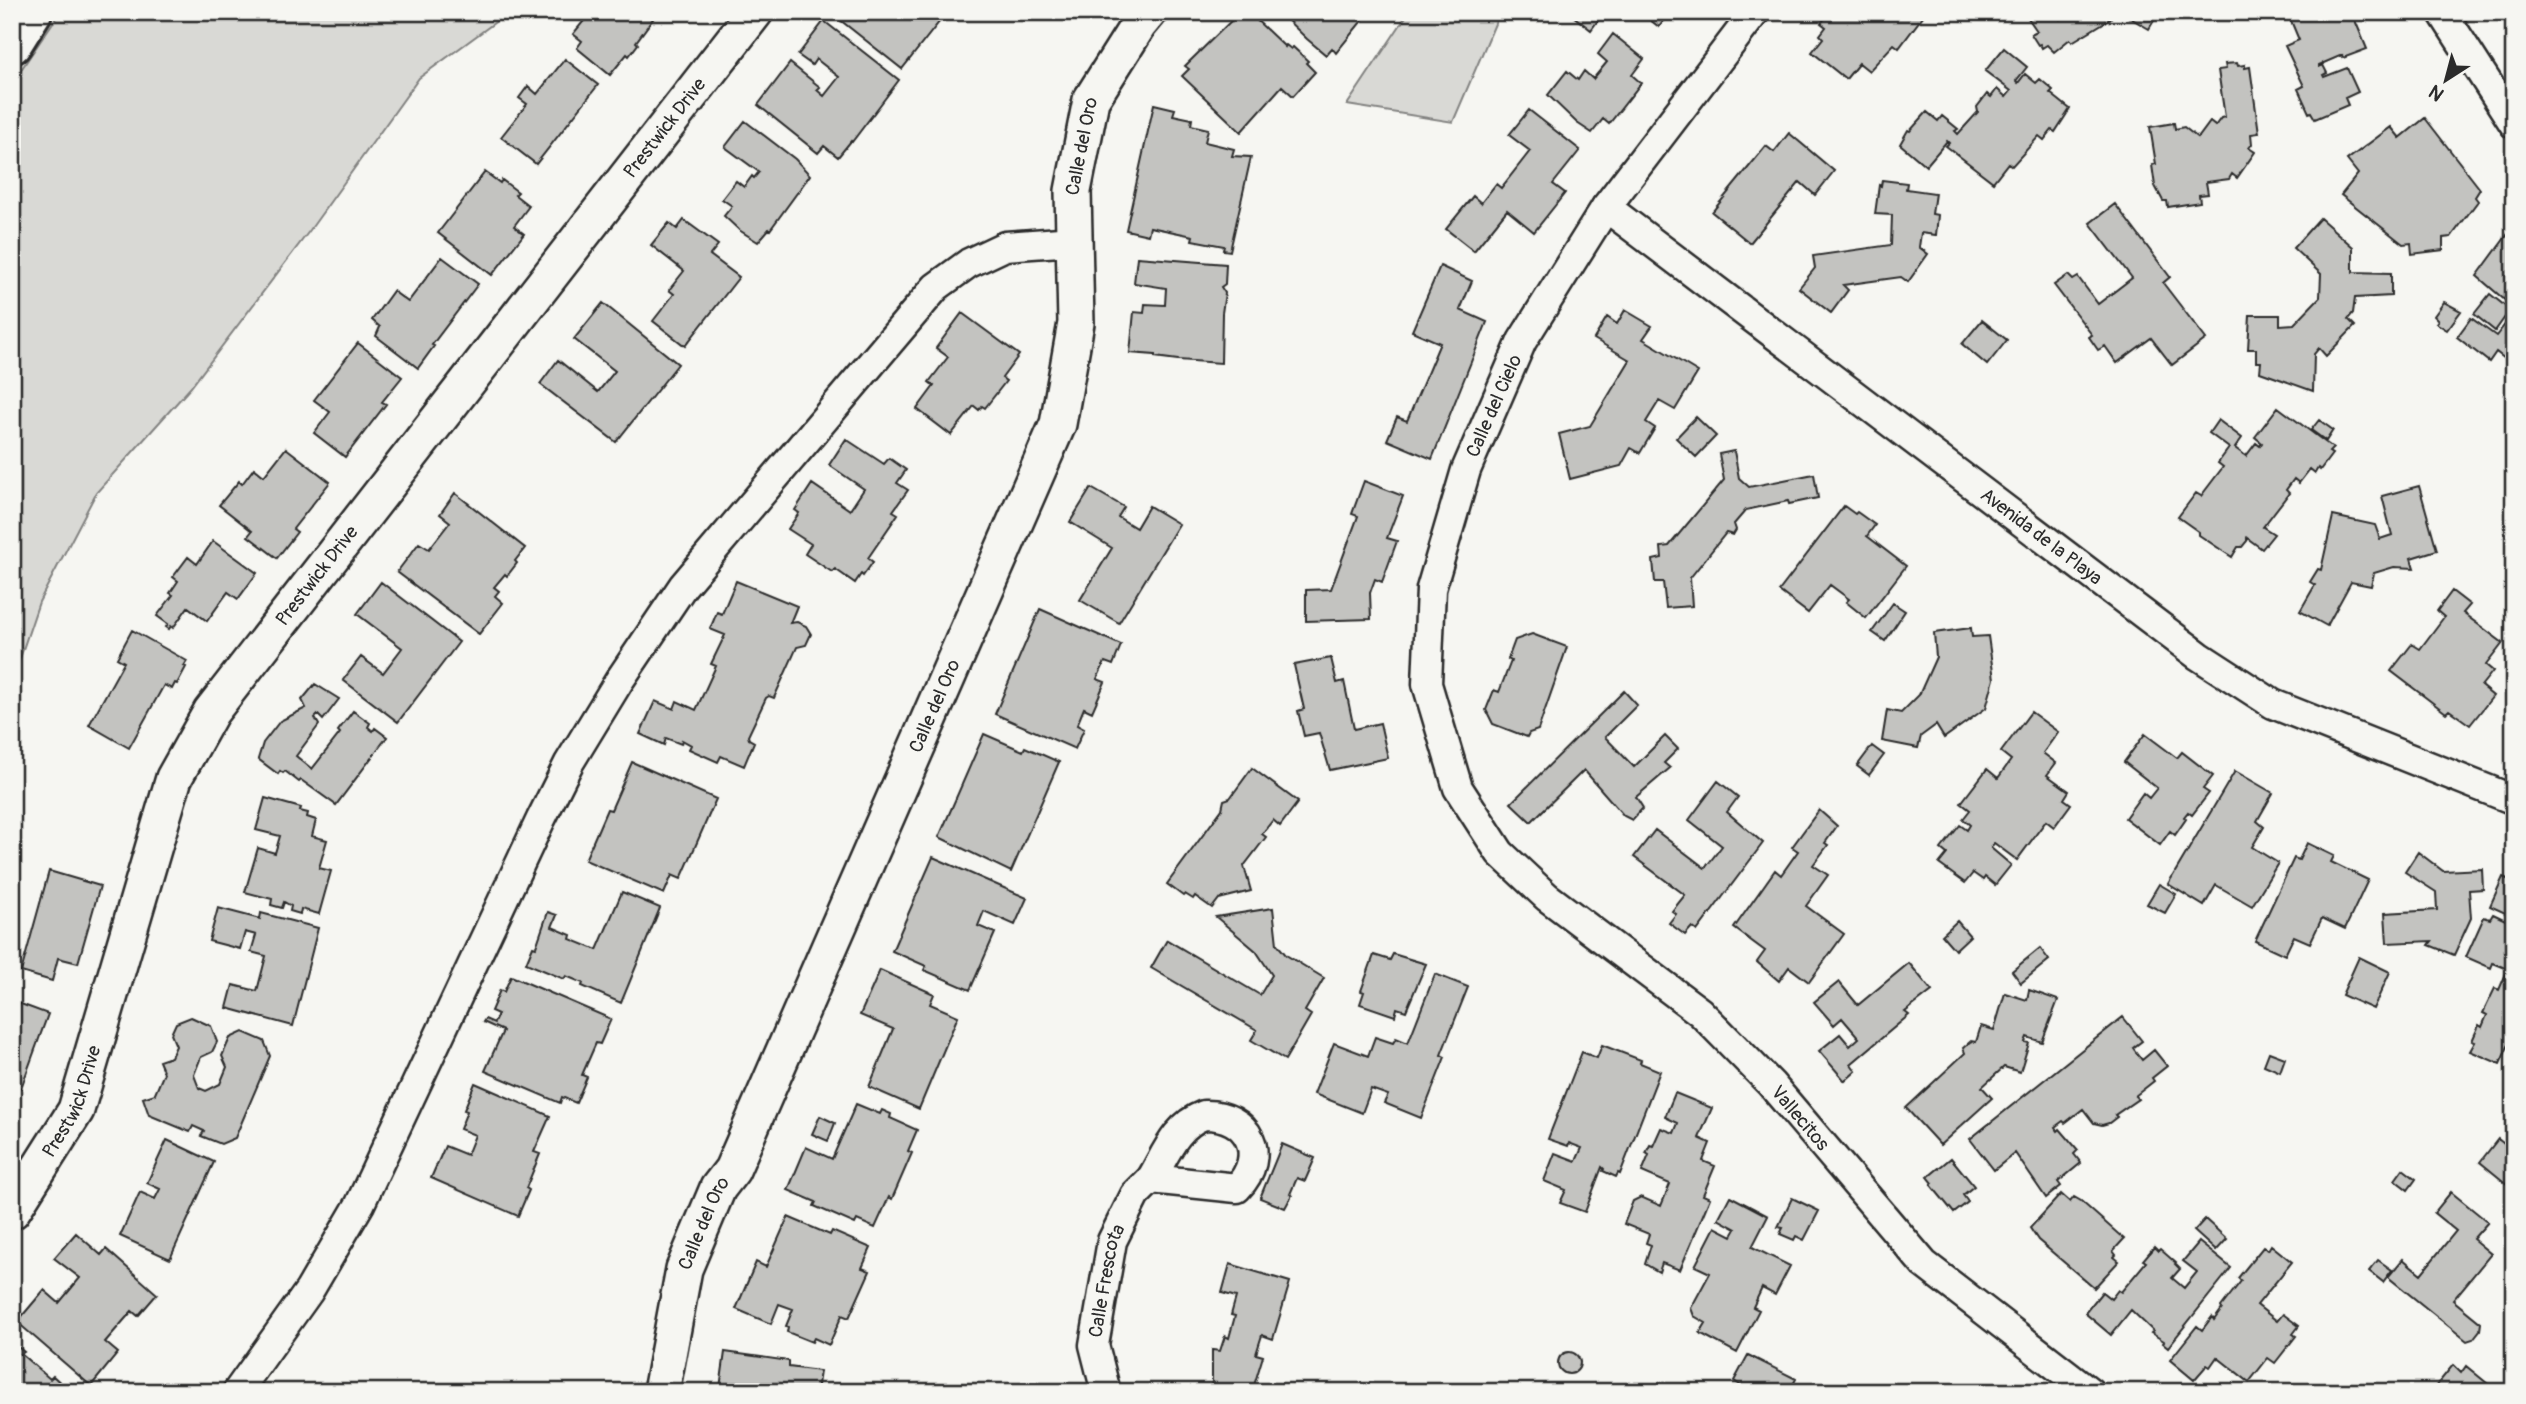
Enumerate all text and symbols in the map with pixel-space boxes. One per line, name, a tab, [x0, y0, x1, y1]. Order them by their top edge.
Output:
north arrow	[2410, 46, 2480, 116]
street label: Prestwick Drive	[618, 73, 712, 183]
text: N	[2424, 79, 2449, 106]
street label: Calle del Oro	[1060, 95, 1103, 197]
street label: Calle del Cielo	[1461, 351, 1527, 461]
street label: Avenida de la Playa	[1976, 483, 2107, 590]
street label: Prestwick Drive	[270, 520, 364, 631]
street label: Calle del Oro	[904, 656, 966, 756]
street label: Prestwick Drive	[37, 1042, 107, 1162]
street label: Vallecitos	[1766, 1081, 1835, 1156]
street label: Calle del Oro	[673, 1171, 735, 1273]
street label: Calle Frescota	[1084, 1220, 1131, 1339]

